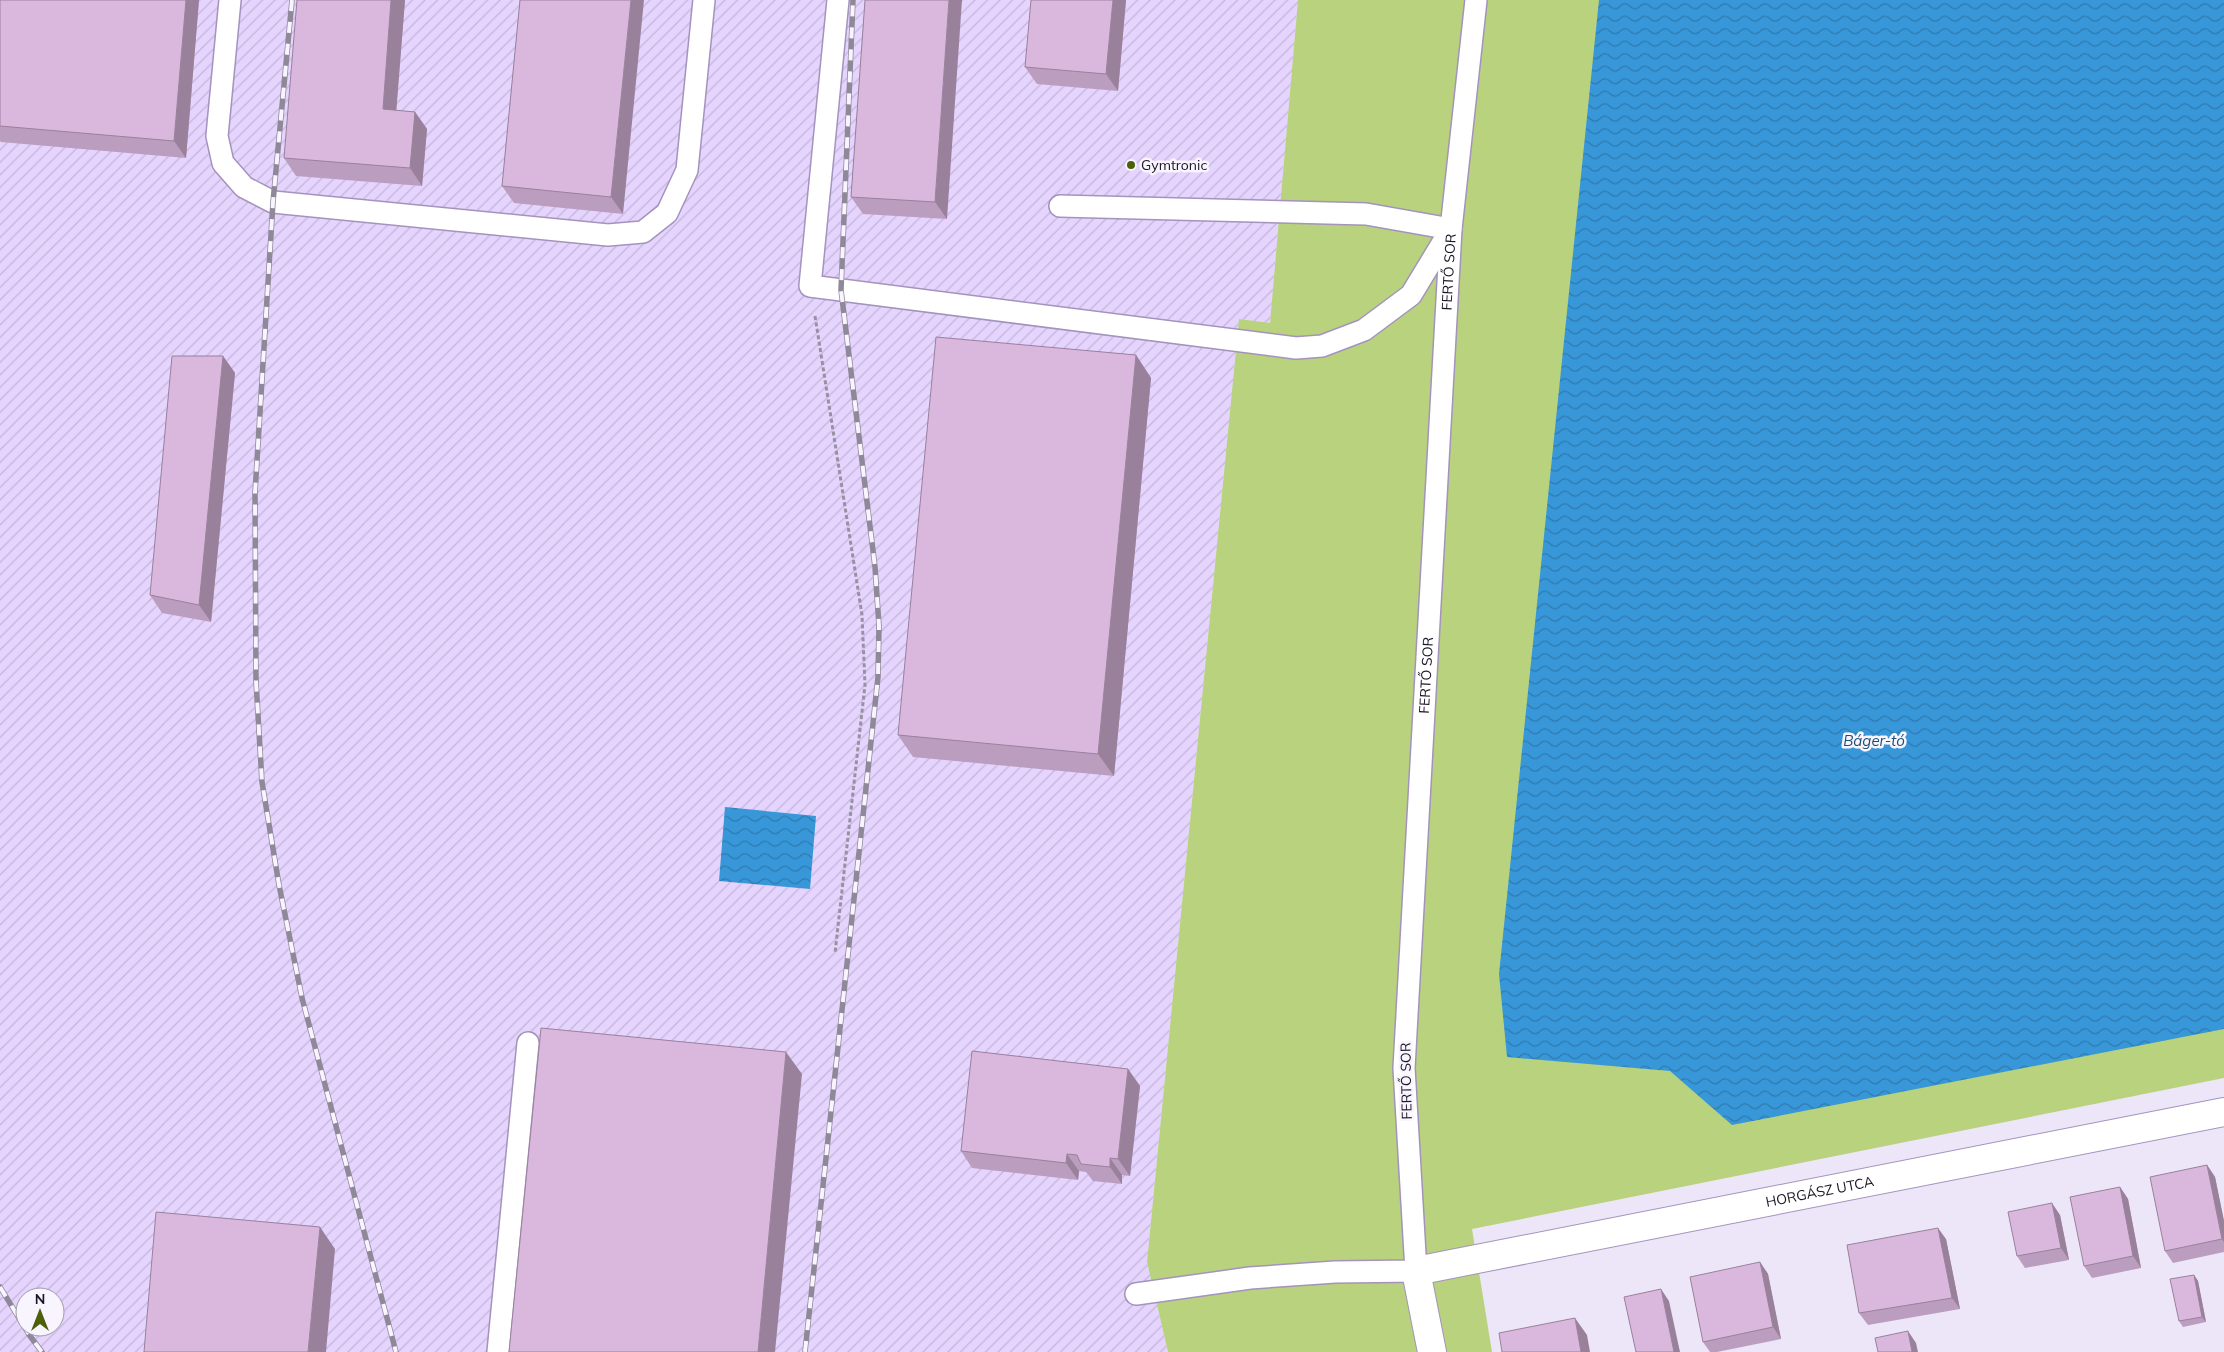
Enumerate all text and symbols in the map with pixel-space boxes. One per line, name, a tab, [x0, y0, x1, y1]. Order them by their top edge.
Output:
place label: Gymtronic	[1141, 156, 1207, 174]
marker: Gymtronic	[1125, 159, 1137, 171]
street label: FERTŐ SOR	[1437, 233, 1460, 311]
street label: FERTŐ SOR	[1415, 636, 1437, 714]
water label: Báger-tó	[1843, 731, 1905, 750]
street label: FERTŐ SOR	[1396, 1042, 1416, 1120]
street label: HORGÁSZ UTCA	[1764, 1172, 1876, 1211]
north arrow	[15, 1287, 65, 1337]
text: N	[35, 1290, 45, 1308]

